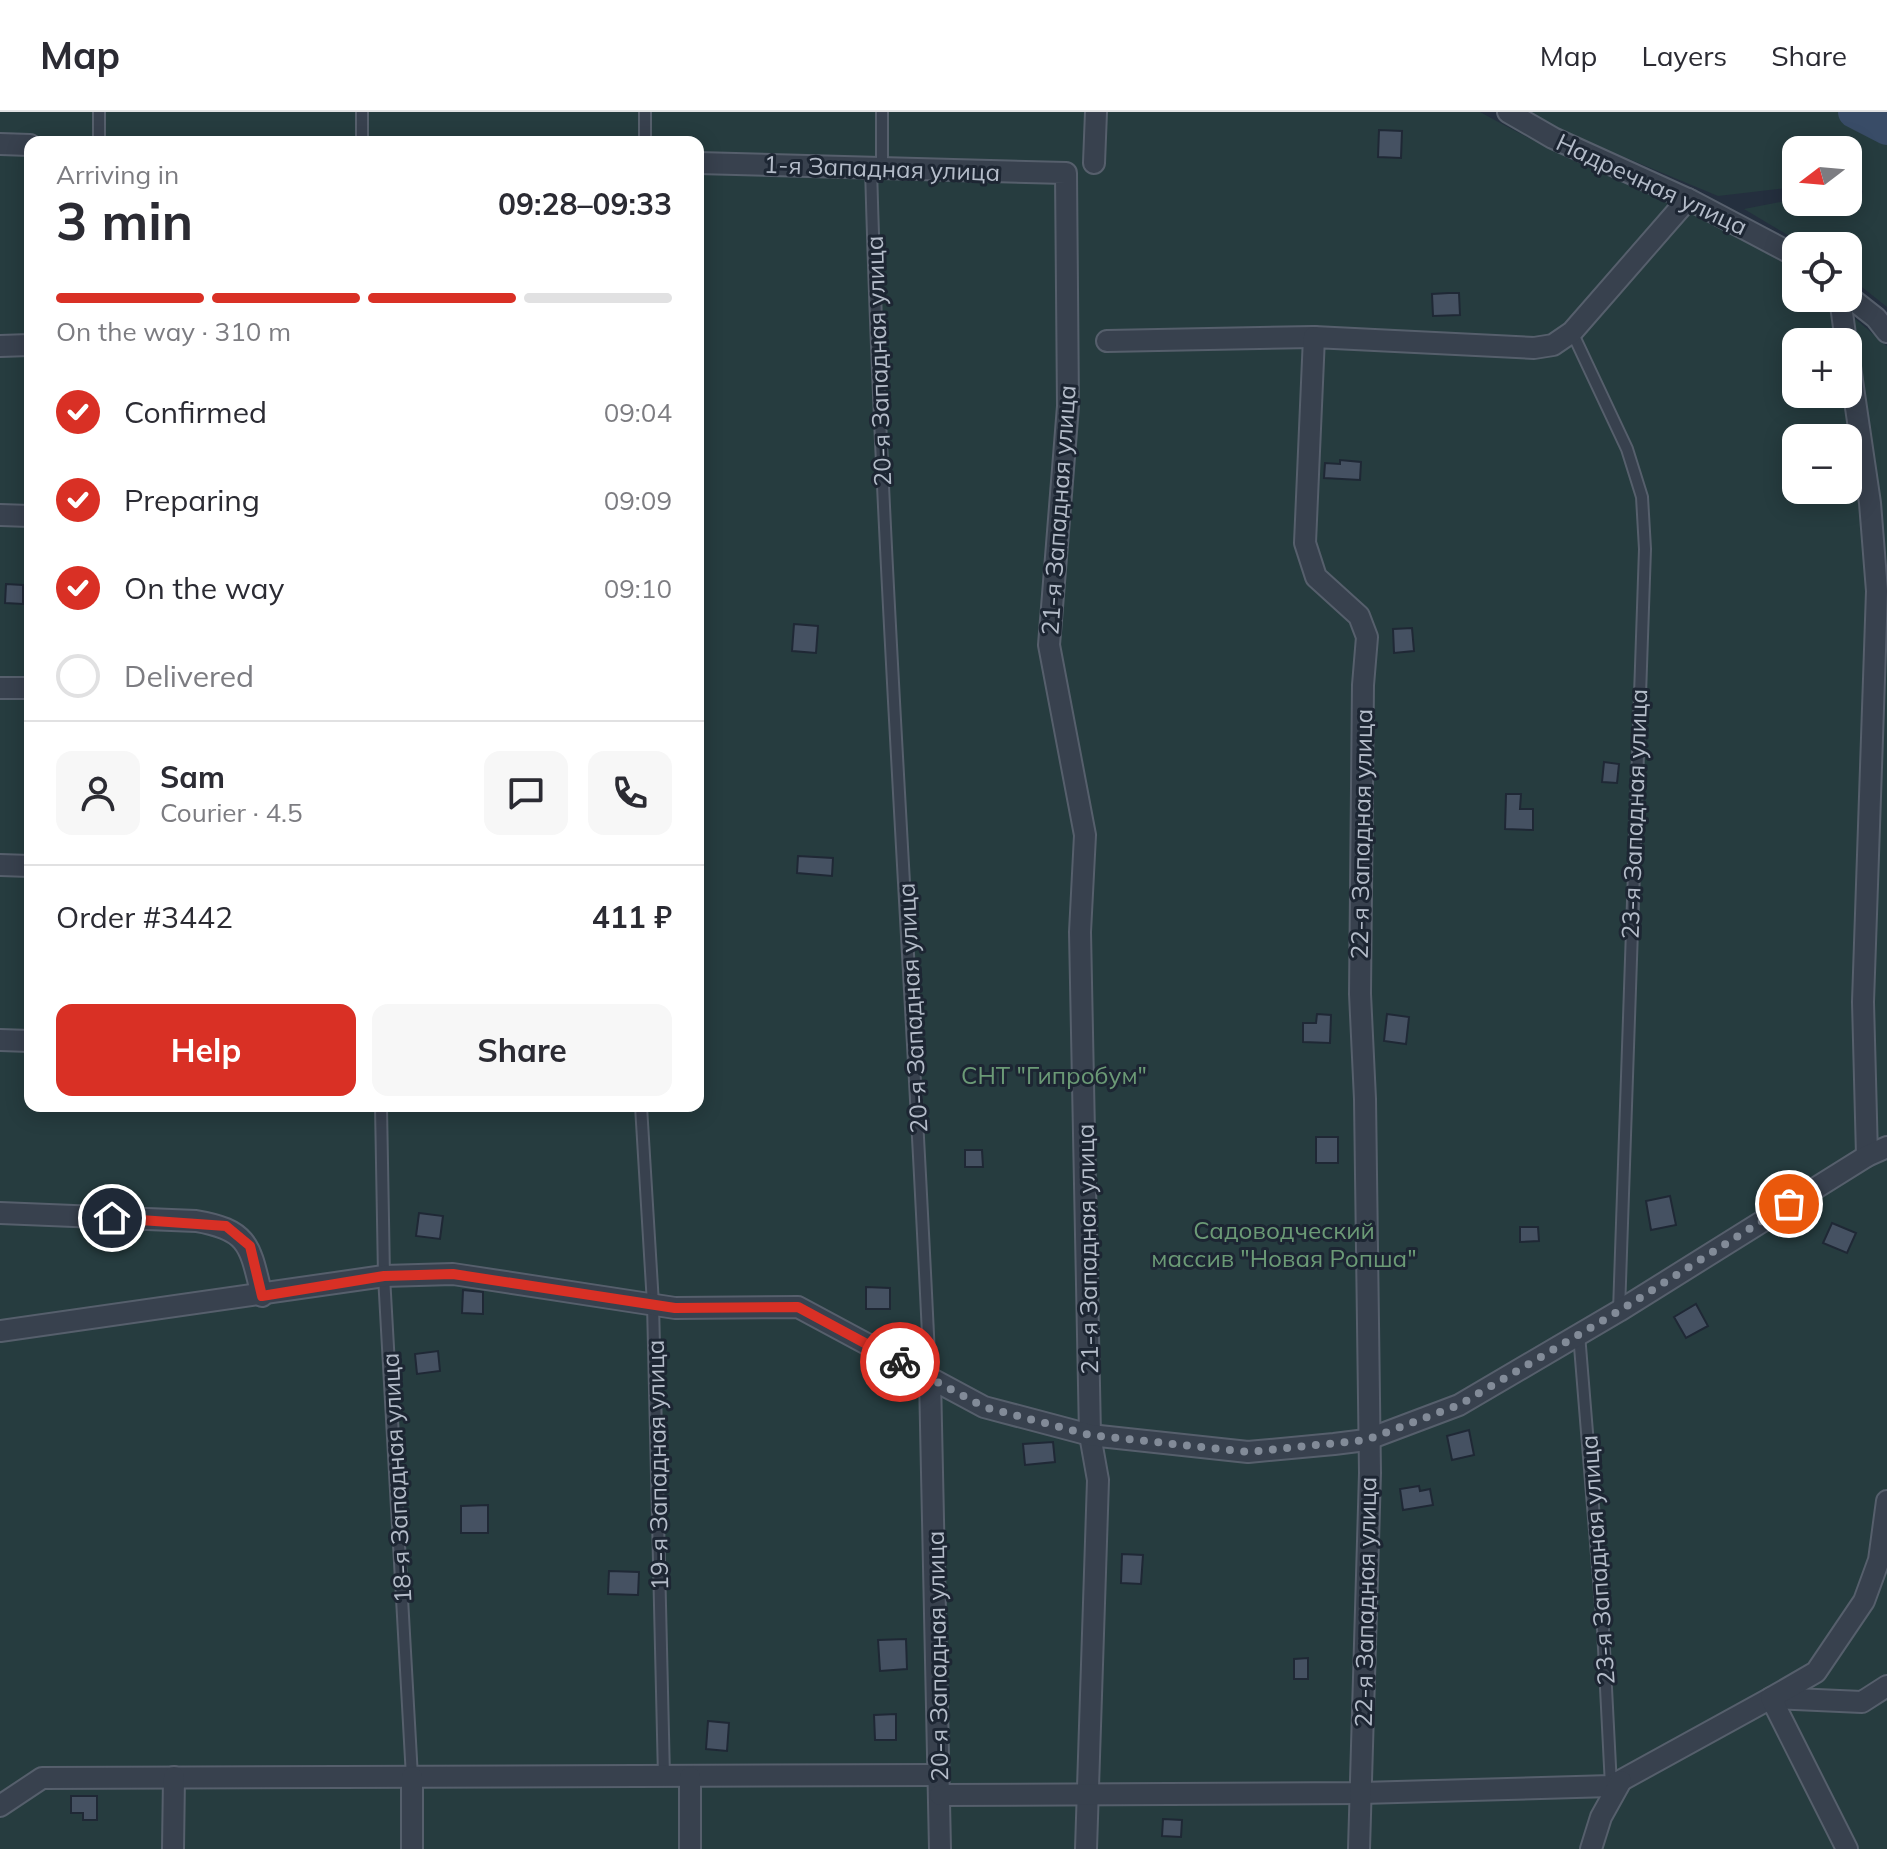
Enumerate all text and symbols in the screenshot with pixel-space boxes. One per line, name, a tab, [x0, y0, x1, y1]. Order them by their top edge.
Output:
text: Map	[40, 31, 120, 79]
text: Map	[1540, 38, 1597, 73]
text: Layers	[1641, 38, 1727, 73]
text: Share	[1771, 38, 1847, 73]
street label: Надречная улица	[1552, 127, 1752, 241]
north arrow	[1782, 136, 1862, 216]
map controls	[1782, 136, 1862, 504]
street label: 1-я Западная улица	[763, 149, 1001, 187]
text: Arriving in	[56, 158, 179, 191]
text: 09:28–09:33	[498, 185, 672, 223]
text: 3 min	[56, 188, 193, 253]
button: locate	[1782, 232, 1862, 312]
street label: 20-я Западная улица	[859, 235, 897, 487]
text: On the way · 310 m	[56, 315, 291, 348]
button: +	[1782, 328, 1862, 408]
street label: 21-я Западная улица	[1034, 384, 1082, 636]
icon: check	[56, 390, 100, 434]
text: Confirmed	[124, 393, 267, 431]
text: 09:04	[604, 396, 672, 429]
button: −	[1782, 424, 1862, 504]
icon: check	[56, 478, 100, 522]
text: Preparing	[124, 481, 260, 519]
text: 09:09	[604, 484, 672, 517]
icon: check	[56, 566, 100, 610]
text: On the way	[124, 569, 284, 607]
text: 09:10	[604, 572, 672, 605]
text: Delivered	[124, 657, 254, 695]
street label: 23-я Западная улица	[1615, 688, 1653, 940]
street label: 22-я Западная улица	[1344, 708, 1378, 960]
button: person	[56, 751, 140, 835]
button: chat	[484, 751, 568, 835]
button: phone	[588, 751, 672, 835]
text: Sam	[160, 758, 225, 796]
text: Courier · 4.5	[160, 796, 303, 829]
street label: 20-я Западная улица	[890, 882, 934, 1134]
text: Order #3442	[56, 898, 233, 936]
text: 411 ₽	[592, 898, 672, 936]
button: Help	[56, 1004, 356, 1096]
button: Share	[372, 1004, 672, 1096]
park label: СНТ "Гипробум"	[961, 1060, 1147, 1090]
street label: 21-я Западная улица	[1070, 1123, 1104, 1375]
pin	[1755, 1170, 1823, 1238]
icon: bag	[1767, 1182, 1811, 1226]
pin	[78, 1184, 146, 1252]
icon: home	[90, 1196, 134, 1240]
park label: Садоводческий массив "Новая Ропша"	[1151, 1215, 1417, 1273]
courier	[860, 1322, 940, 1402]
street label: 19-я Западная улица	[640, 1339, 674, 1591]
icon: bike	[878, 1340, 922, 1384]
street label: 18-я Западная улица	[374, 1352, 418, 1604]
street label: 23-я Западная улица	[1573, 1434, 1621, 1686]
street label: 22-я Западная улица	[1348, 1476, 1382, 1728]
street label: 20-я Западная улица	[920, 1530, 954, 1782]

